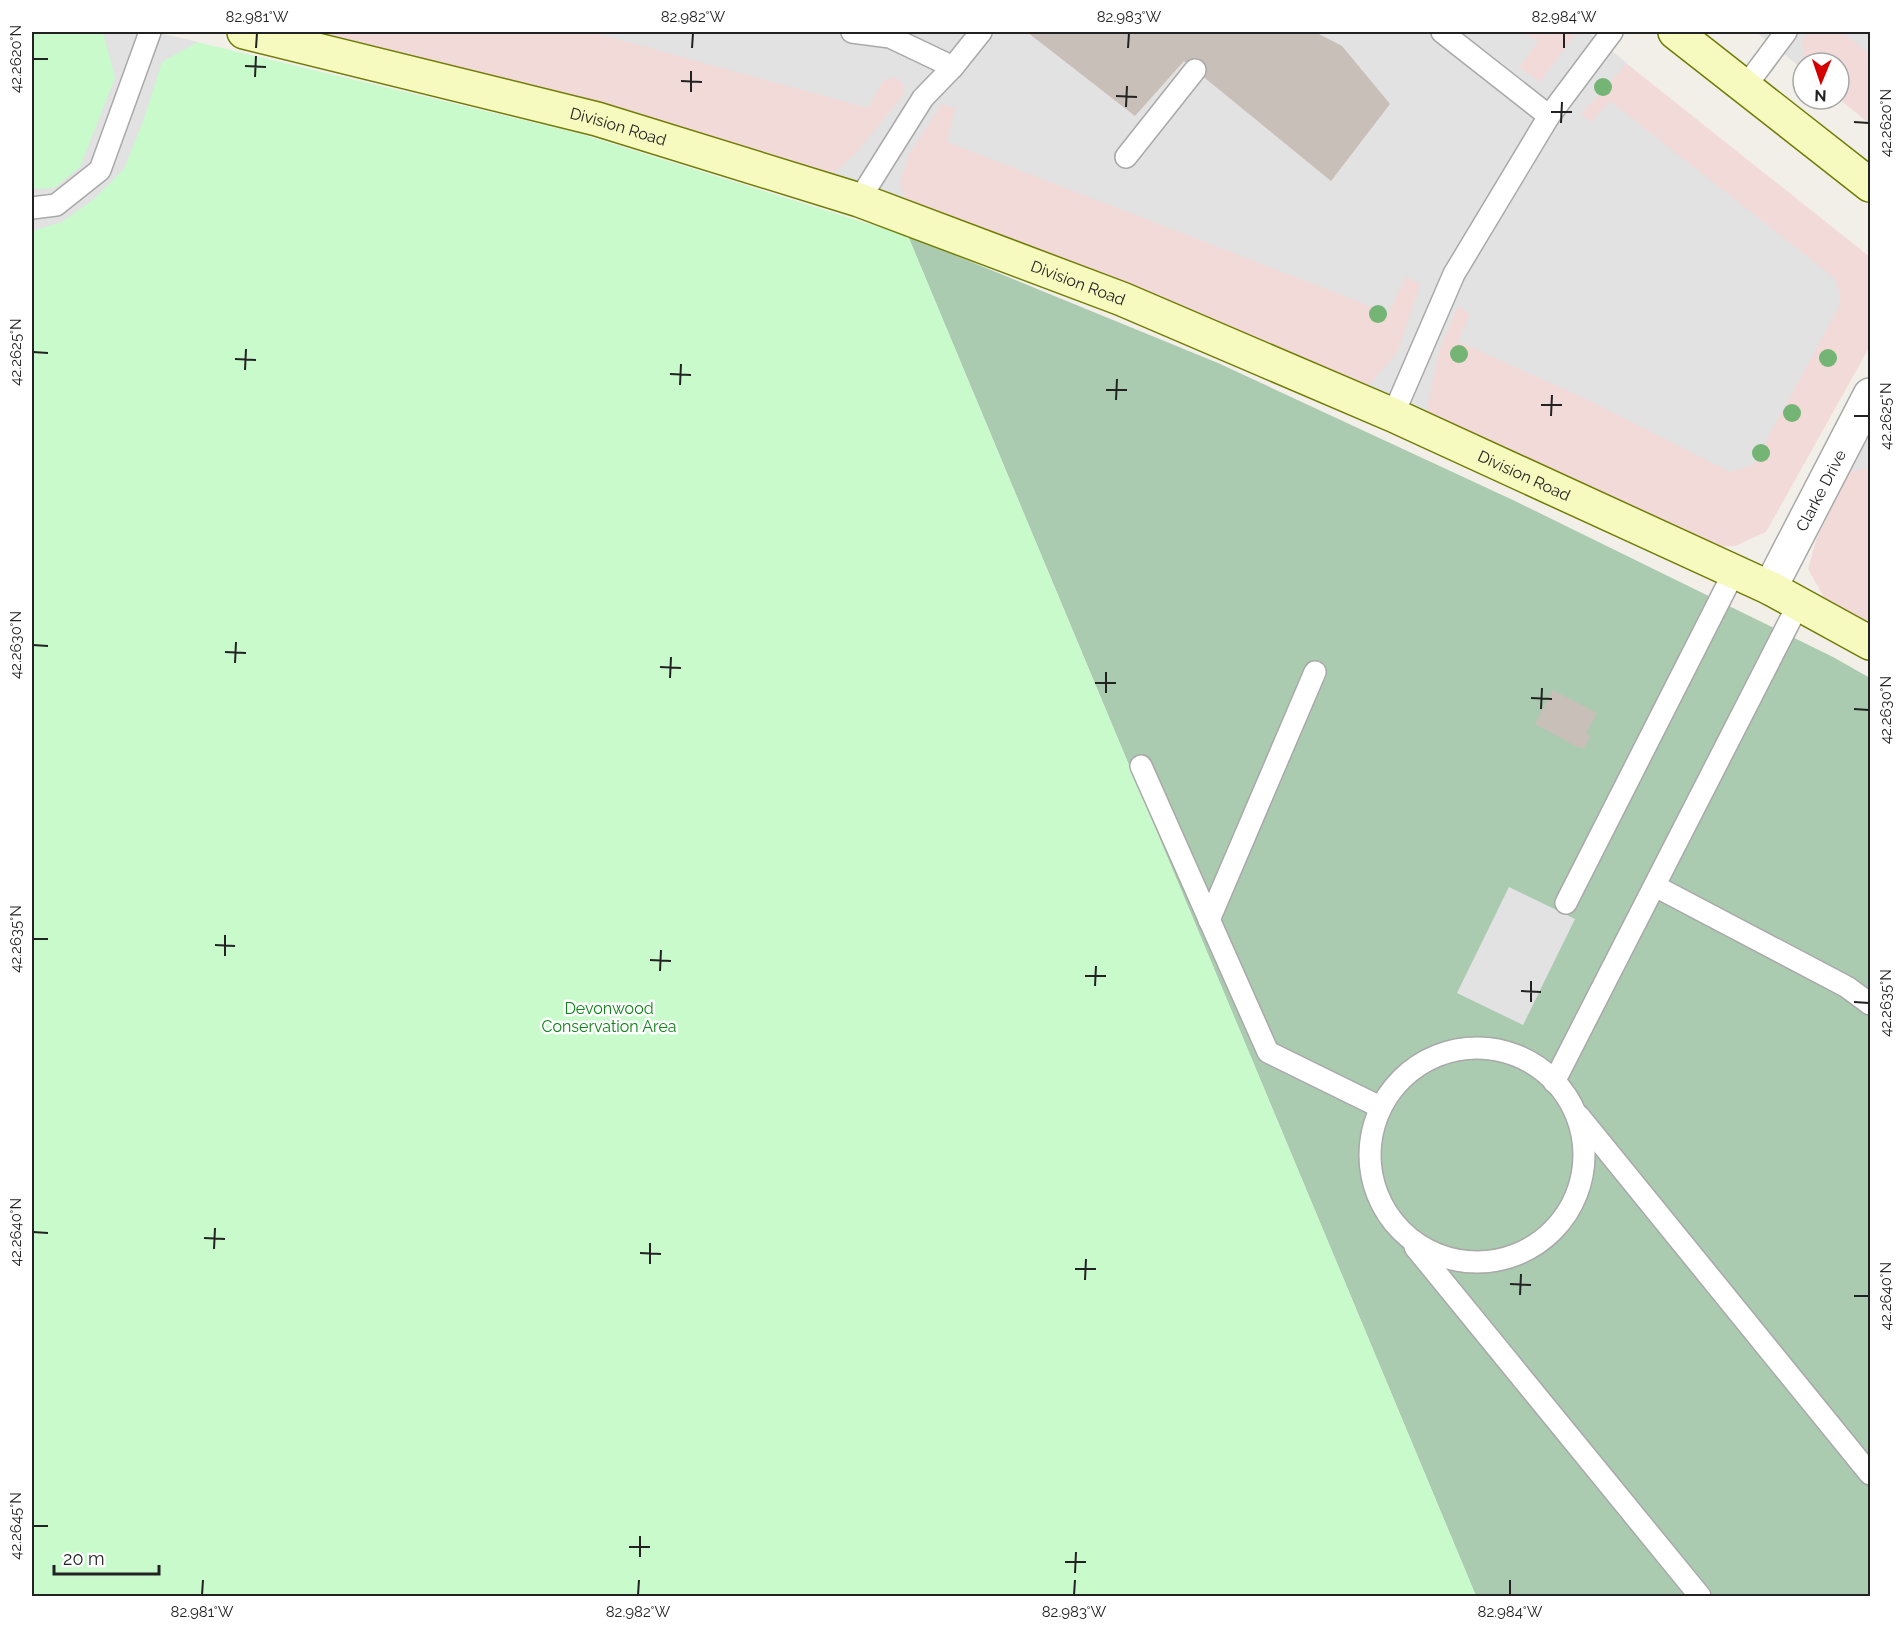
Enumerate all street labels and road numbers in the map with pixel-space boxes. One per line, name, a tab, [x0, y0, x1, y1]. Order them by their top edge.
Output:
street label: Division Road	[568, 103, 669, 149]
street label: Division Road	[1028, 256, 1128, 309]
street label: Division Road	[1475, 446, 1574, 505]
street label: Clarke Drive	[1792, 446, 1850, 534]

